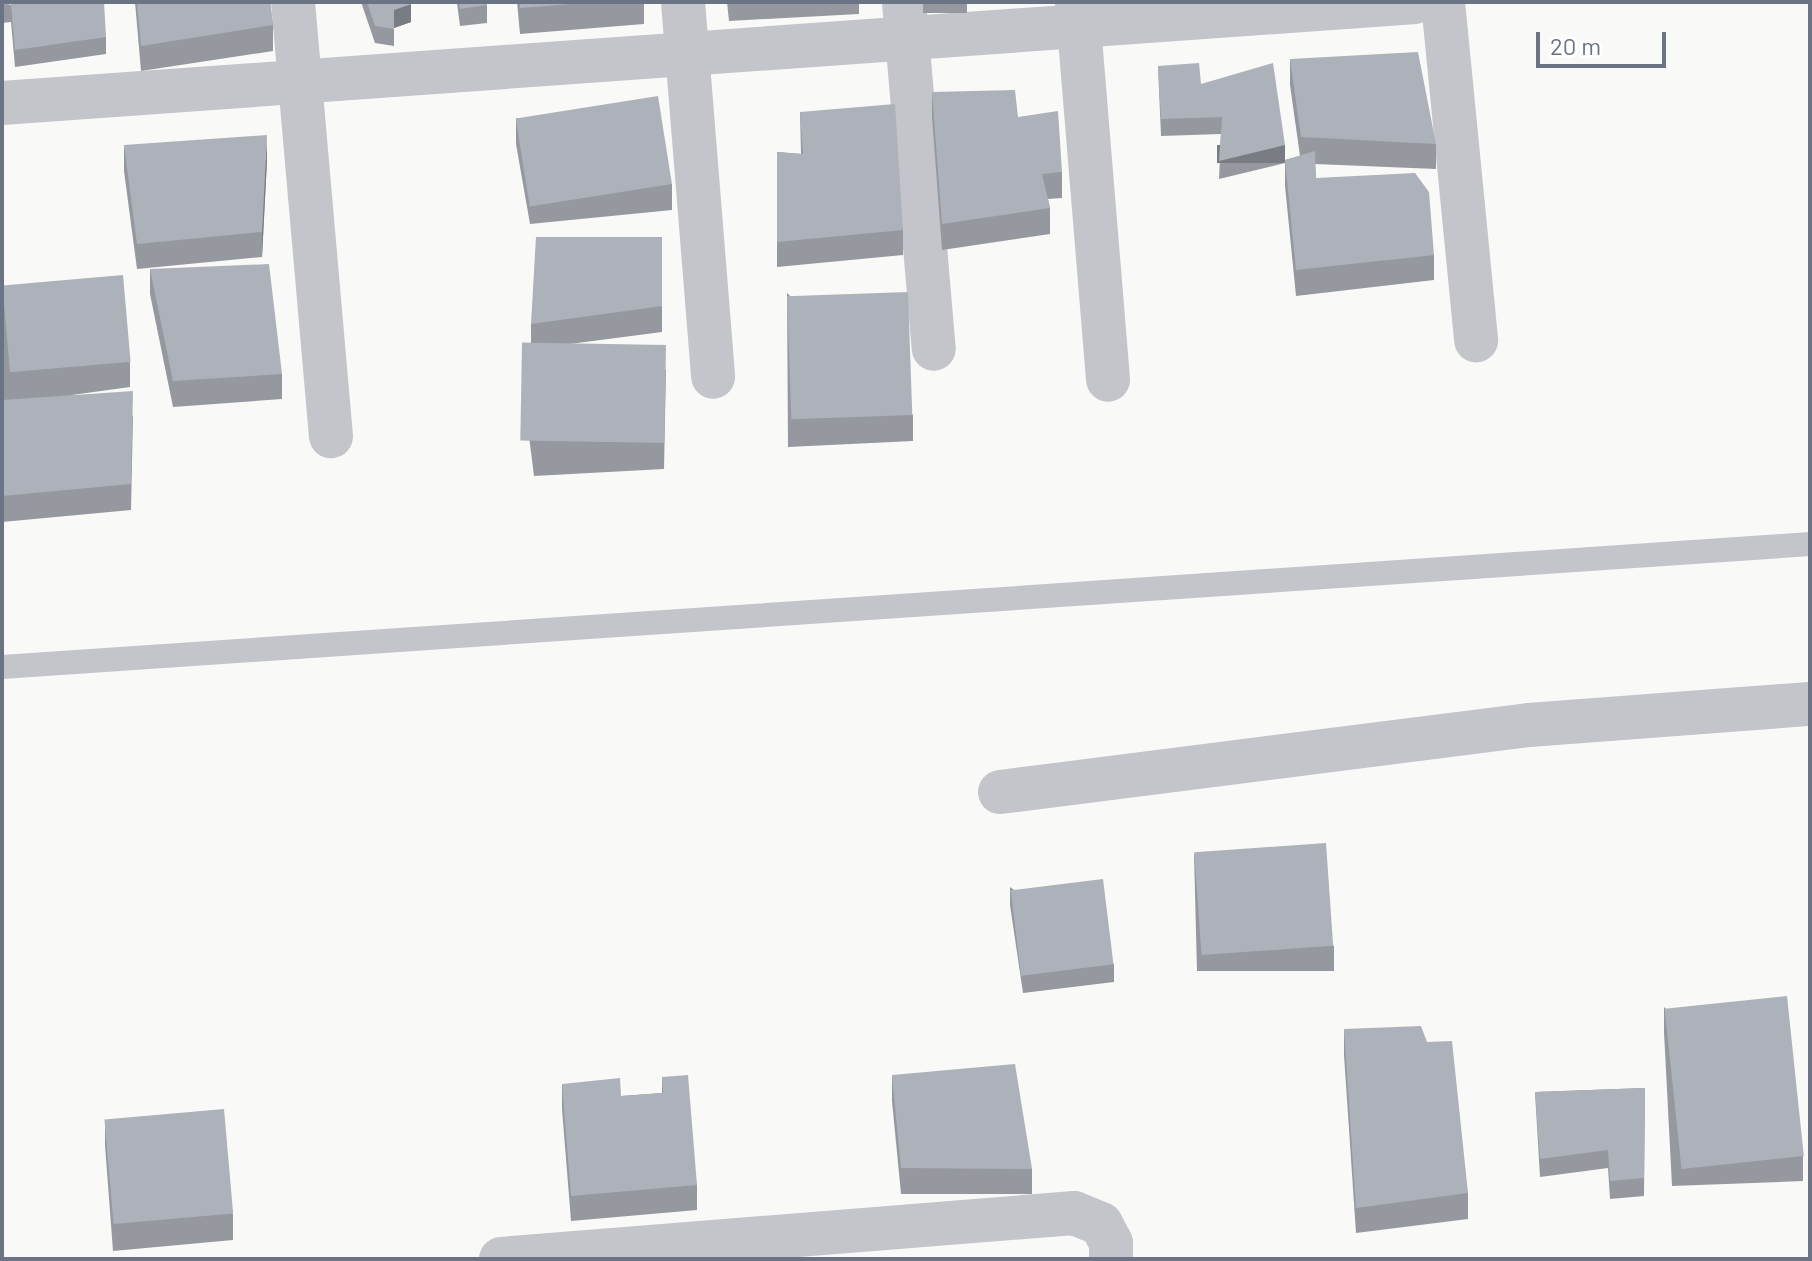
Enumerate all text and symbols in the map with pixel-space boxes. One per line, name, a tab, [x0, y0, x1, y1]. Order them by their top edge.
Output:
scale bar	[1540, 16, 1670, 66]
text: 20 m	[1550, 31, 1601, 60]

